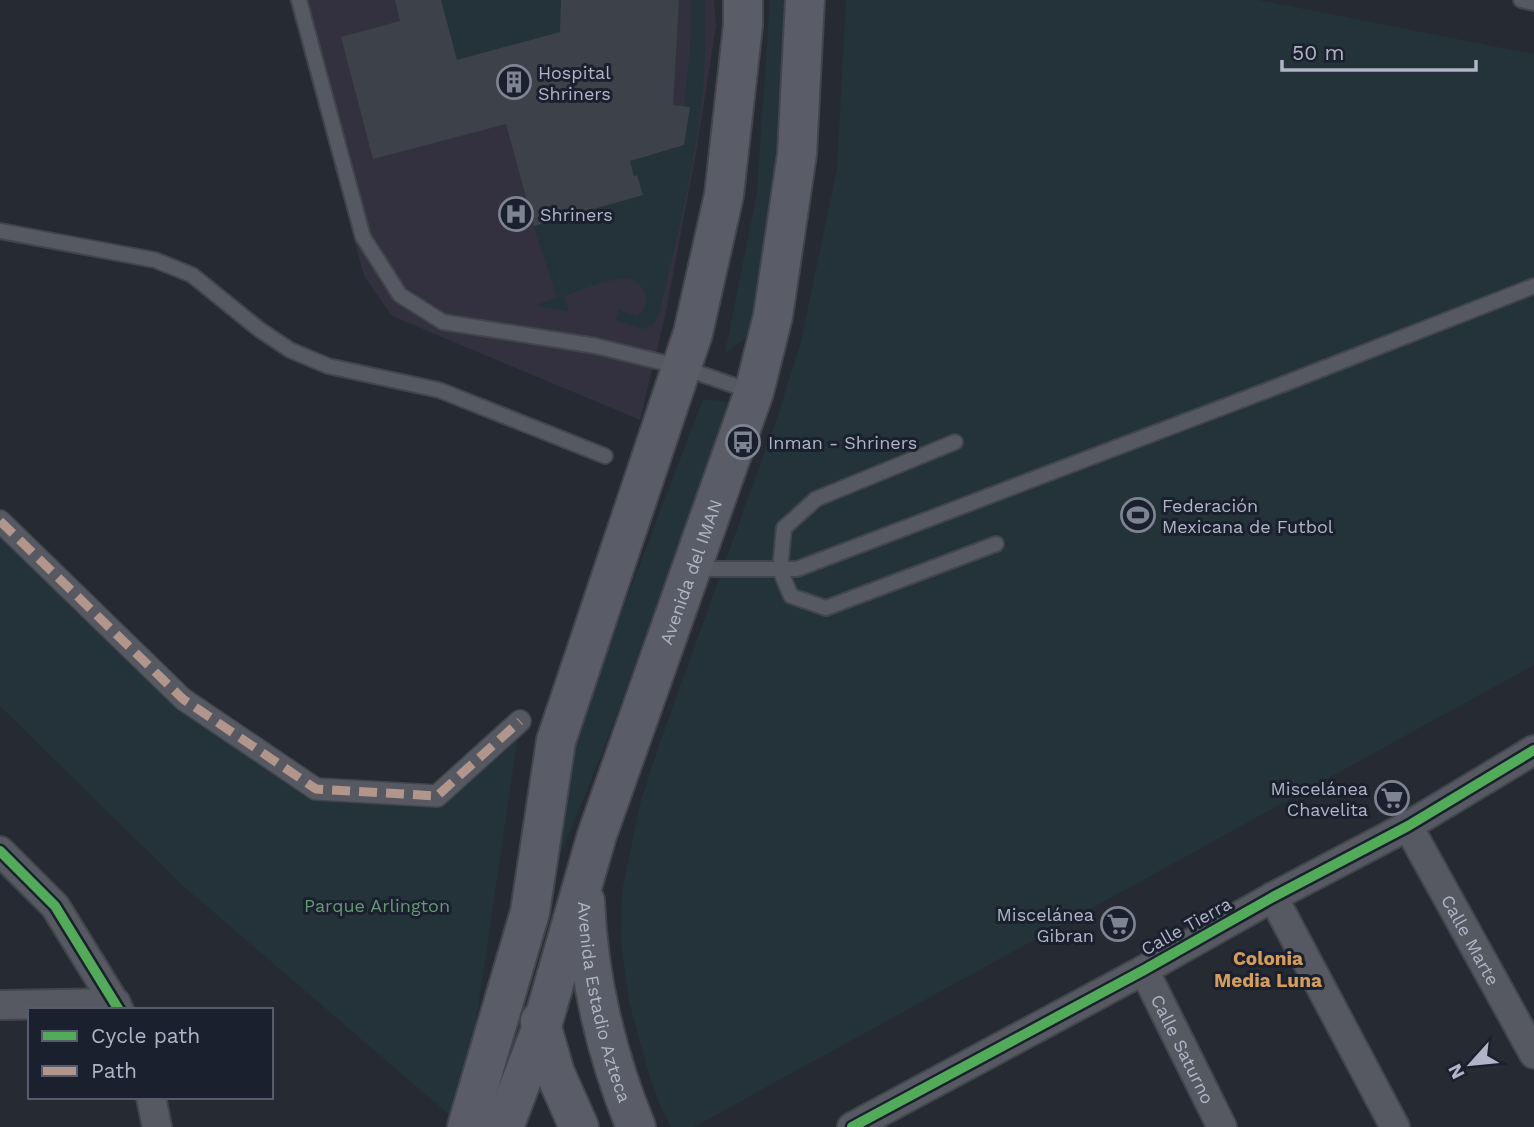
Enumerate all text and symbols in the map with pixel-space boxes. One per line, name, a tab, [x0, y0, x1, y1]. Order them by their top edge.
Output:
scale bar	[1282, 28, 1476, 72]
text: 50 m	[1292, 40, 1344, 65]
place label: Hospital Shriners	[538, 62, 611, 104]
building icon: Hospital Shriners	[495, 63, 533, 101]
hospital icon: Shriners	[497, 195, 535, 233]
place label: Shriners	[540, 204, 613, 225]
bus stop icon: Inman - Shriners	[724, 423, 762, 461]
place label: Inman - Shriners	[768, 432, 917, 453]
place label: Federación Mexicana de Futbol	[1162, 495, 1334, 537]
street label: Avenida del IMAN	[655, 496, 726, 647]
sports icon: Federación Mexicana de Futbol	[1119, 496, 1157, 534]
place label: Miscelánea Chavelita	[1270, 778, 1368, 820]
supermarket icon: Miscelánea Chavelita	[1373, 779, 1411, 817]
street label: Calle Marte	[1437, 891, 1504, 989]
street label: Calle Tierra	[1137, 893, 1235, 959]
park label: Parque Arlington	[304, 895, 450, 916]
street label: Avenida Estadio Azteca	[575, 901, 636, 1105]
place label: Miscelánea Gibran	[996, 904, 1094, 946]
supermarket icon: Miscelánea Gibran	[1099, 905, 1137, 943]
district label: Colonia Media Luna	[1214, 947, 1322, 992]
street label: Calle Saturno	[1147, 991, 1219, 1107]
legend	[28, 1008, 273, 1099]
text: Cycle path	[91, 1023, 200, 1048]
north arrow	[1436, 1029, 1506, 1099]
text: Path	[91, 1058, 137, 1083]
text: N	[1443, 1060, 1470, 1083]

